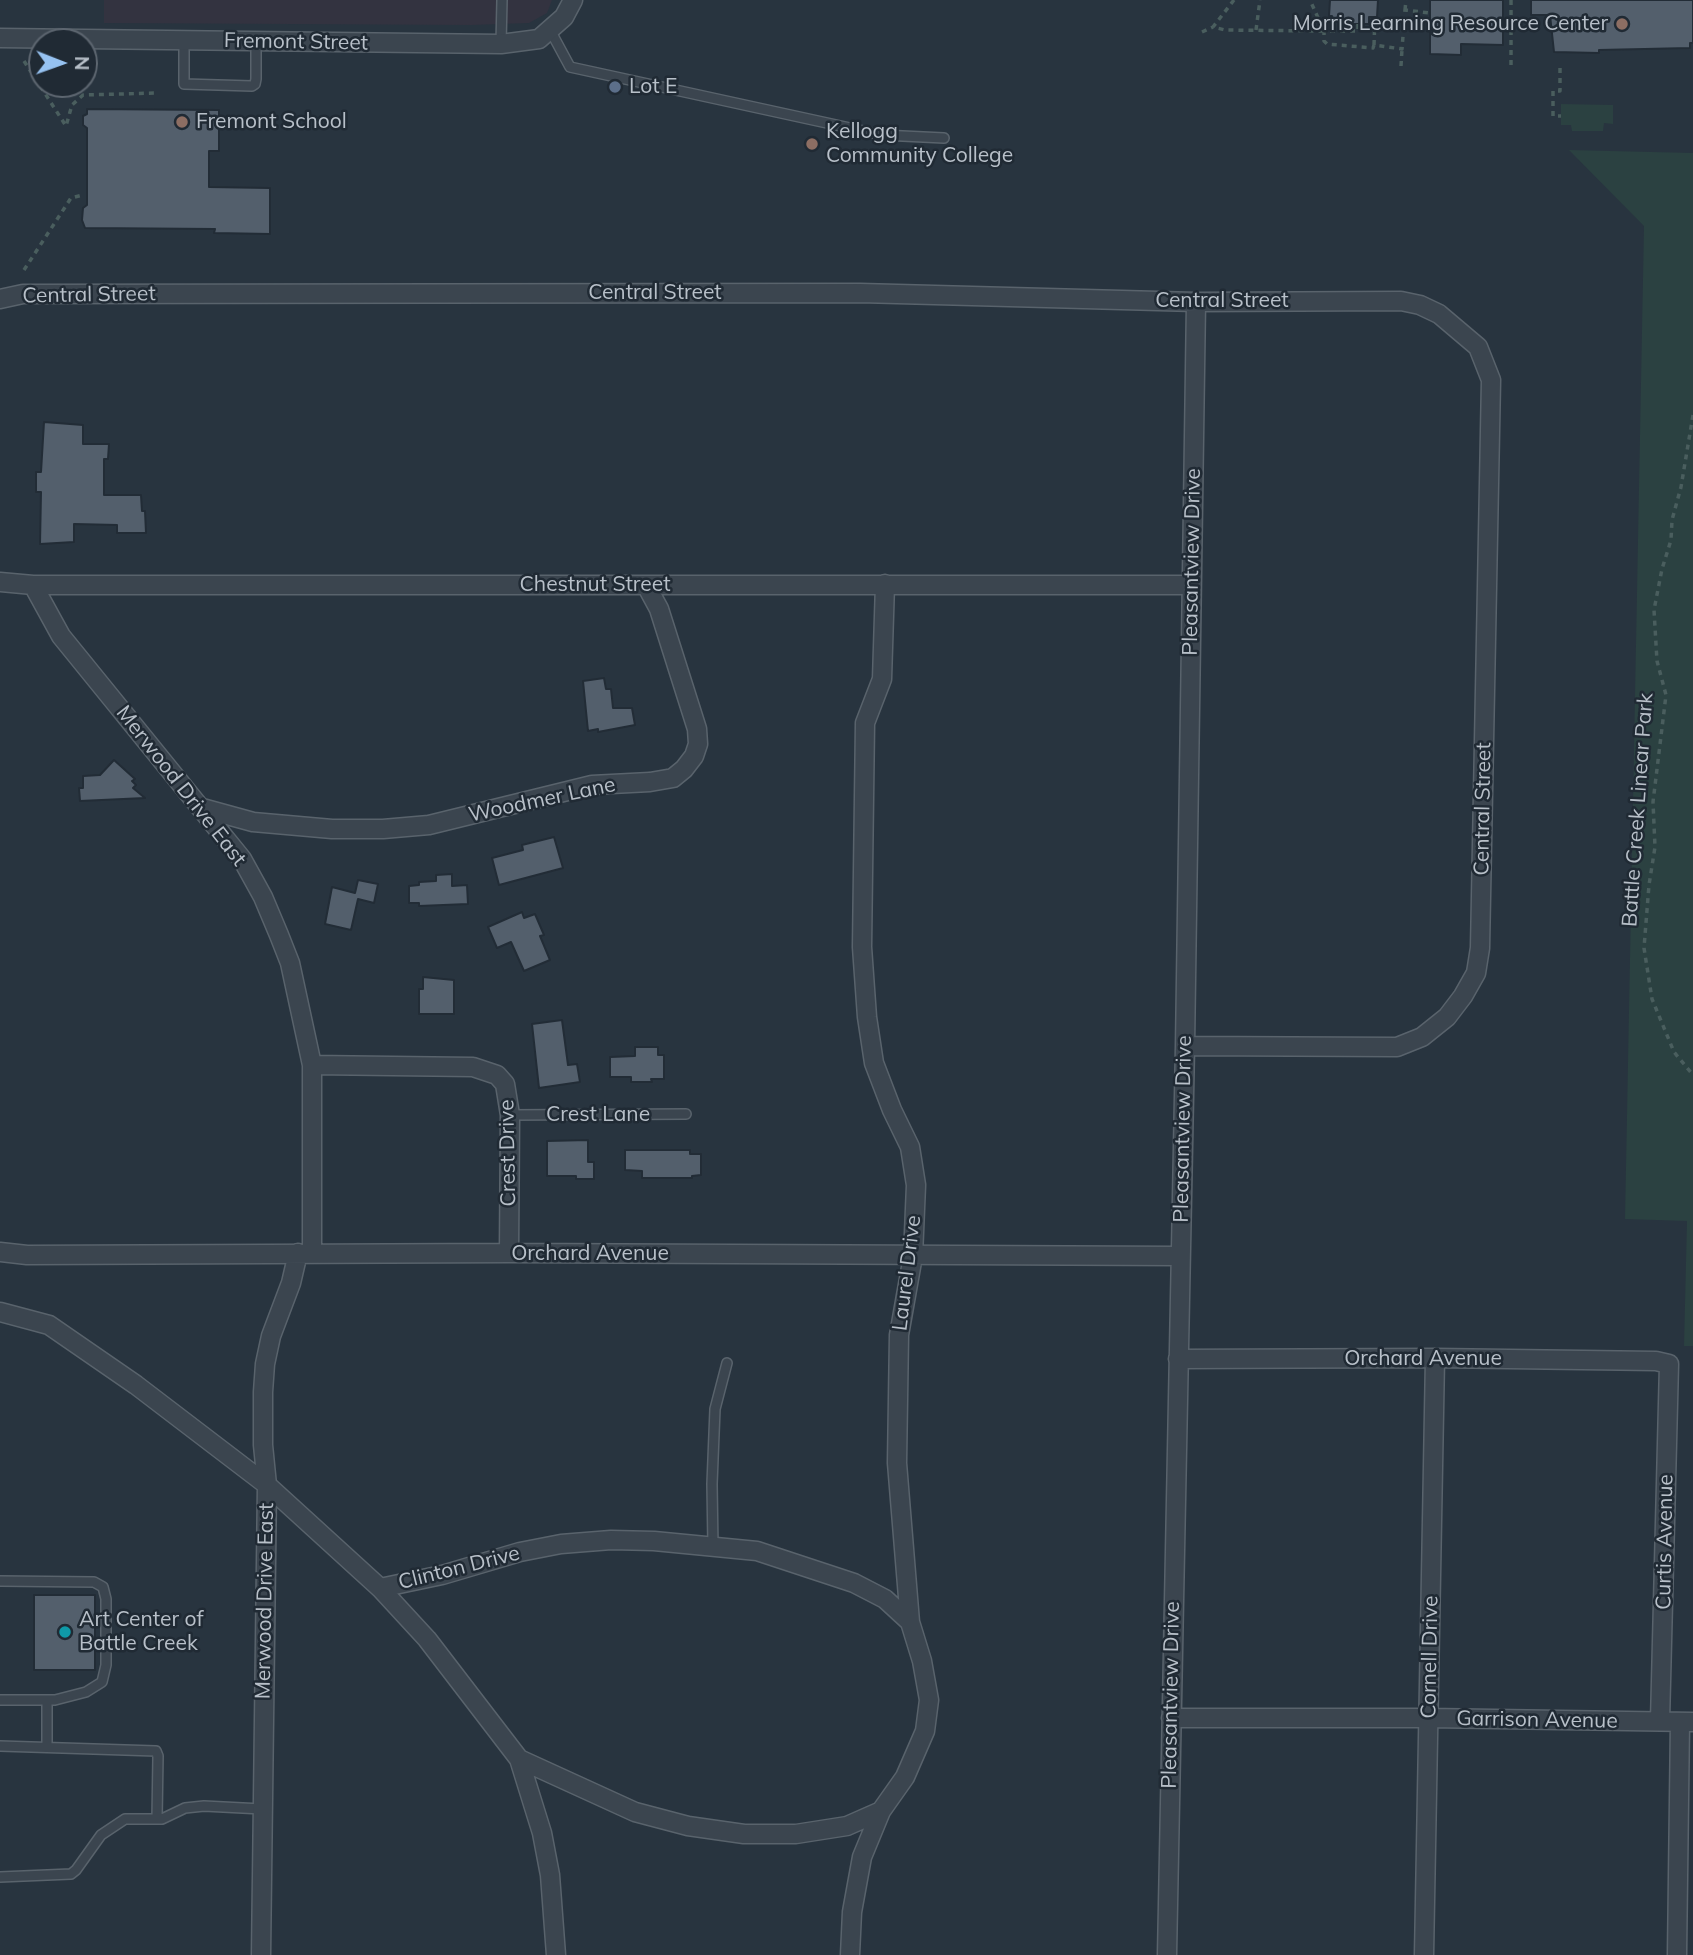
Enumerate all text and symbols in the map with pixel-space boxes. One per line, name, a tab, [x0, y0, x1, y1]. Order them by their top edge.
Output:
place label: Morris Learning Resource Center	[1293, 11, 1608, 37]
marker: Morris Learning Resource Center	[1614, 16, 1630, 32]
north arrow	[28, 28, 98, 98]
street label: Fremont Street	[224, 28, 368, 56]
text: N	[70, 56, 94, 71]
place label: Lot E	[629, 74, 677, 100]
marker: Lot E	[607, 79, 623, 95]
place label: Fremont School	[196, 109, 347, 135]
marker: Fremont School	[174, 114, 190, 130]
place label: Kellogg Community College	[826, 119, 1013, 169]
marker: Kellogg Community College	[804, 136, 820, 152]
street label: Central Street	[588, 280, 722, 306]
street label: Central Street	[22, 281, 156, 309]
street label: Central Street	[1155, 288, 1289, 314]
street label: Pleasantview Drive	[1178, 468, 1206, 656]
street label: Chestnut Street	[519, 572, 671, 598]
street label: Battle Creek Linear Park	[1617, 692, 1659, 928]
street label: Merwood Drive East	[111, 701, 251, 871]
street label: Central Street	[1469, 742, 1497, 876]
street label: Woodmer Lane	[466, 772, 618, 828]
street label: Pleasantview Drive	[1169, 1035, 1197, 1223]
street label: Crest Drive	[494, 1099, 522, 1207]
street label: Crest Lane	[546, 1102, 650, 1128]
street label: Laurel Drive	[887, 1214, 927, 1332]
street label: Orchard Avenue	[511, 1241, 669, 1267]
street label: Orchard Avenue	[1344, 1346, 1502, 1372]
street label: Curtis Avenue	[1651, 1474, 1679, 1610]
street label: Merwood Drive East	[251, 1503, 279, 1699]
street label: Clinton Drive	[396, 1541, 522, 1595]
street label: Cornell Drive	[1416, 1595, 1444, 1719]
street label: Pleasantview Drive	[1157, 1601, 1185, 1789]
place label: Art Center of Battle Creek	[79, 1607, 204, 1657]
marker: Art Center of Battle Creek	[57, 1624, 73, 1640]
street label: Garrison Avenue	[1456, 1706, 1618, 1734]

